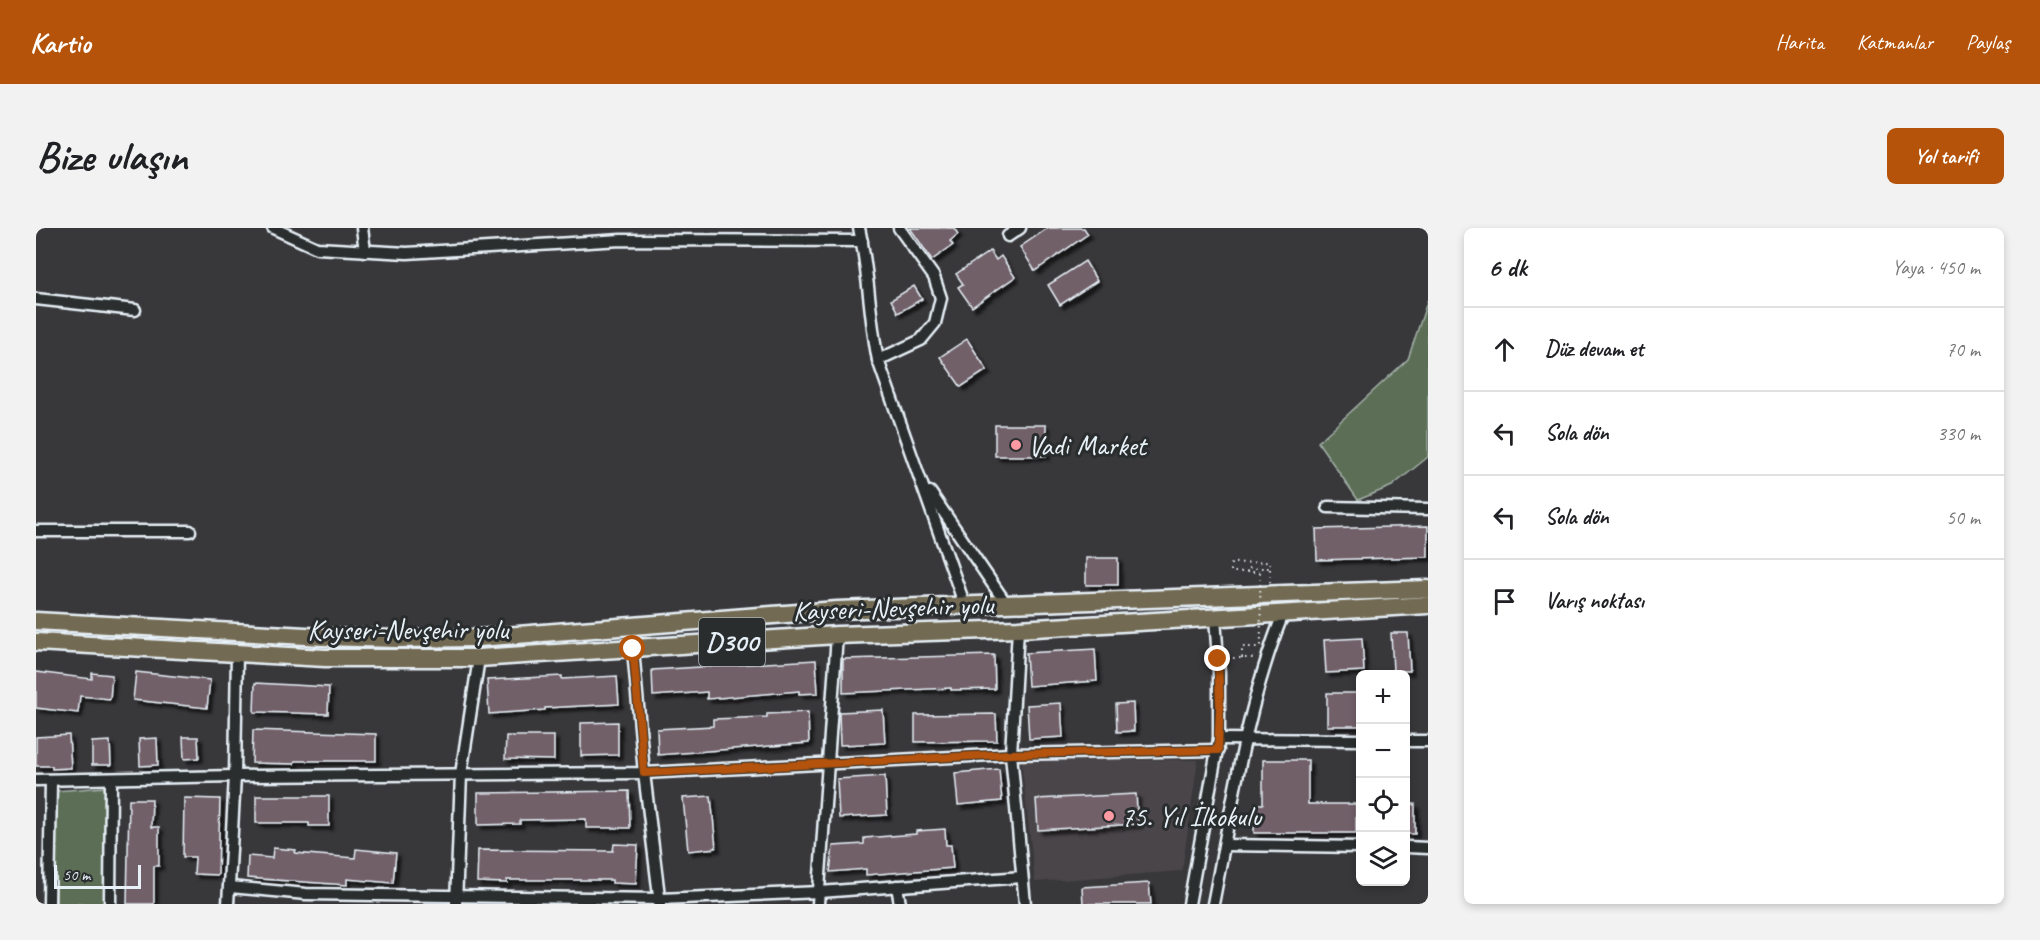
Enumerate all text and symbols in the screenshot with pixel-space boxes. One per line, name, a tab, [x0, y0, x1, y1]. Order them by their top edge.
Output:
text: Kartio	[30, 25, 91, 60]
text: Harita	[1776, 29, 1824, 55]
text: Katmanlar	[1857, 29, 1933, 55]
text: Paylaş	[1966, 29, 2010, 55]
button: Yol tarifi	[1887, 128, 2004, 184]
text: Bize ulaşın	[36, 130, 187, 183]
text: 6 dk	[1488, 251, 1527, 284]
text: Yaya · 450 m	[1892, 255, 1980, 280]
icon: ahead	[1488, 333, 1521, 366]
text: Düz devam et	[1545, 335, 1643, 363]
text: 70 m	[1946, 337, 1980, 362]
icon: left	[1488, 417, 1521, 450]
text: Sola dön	[1545, 419, 1609, 447]
text: 330 m	[1937, 421, 1980, 446]
place label: Vadi Market	[1028, 428, 1149, 463]
marker: Vadi Market	[1009, 438, 1023, 452]
icon: left	[1488, 501, 1521, 534]
text: Sola dön	[1545, 503, 1609, 531]
text: 50 m	[1946, 505, 1980, 530]
icon: arrive	[1488, 585, 1521, 618]
street label: Kayseri-Nevşehir yolu	[792, 586, 996, 628]
text: Varış noktası	[1545, 587, 1644, 615]
street label: Kayseri-Nevşehir yolu	[308, 612, 510, 647]
road number: D300	[699, 618, 765, 666]
route start	[619, 635, 645, 661]
route end	[1204, 645, 1230, 671]
map controls	[1356, 670, 1410, 886]
button: +	[1356, 670, 1410, 724]
button: −	[1356, 724, 1410, 778]
button: locate	[1356, 778, 1410, 832]
place label: 75. Yıl İlkokulu	[1121, 799, 1263, 834]
marker: 75. Yıl İlkokulu	[1102, 809, 1116, 823]
button: layers	[1356, 832, 1410, 886]
scale bar	[54, 862, 141, 890]
text: 50 m	[63, 865, 90, 885]

